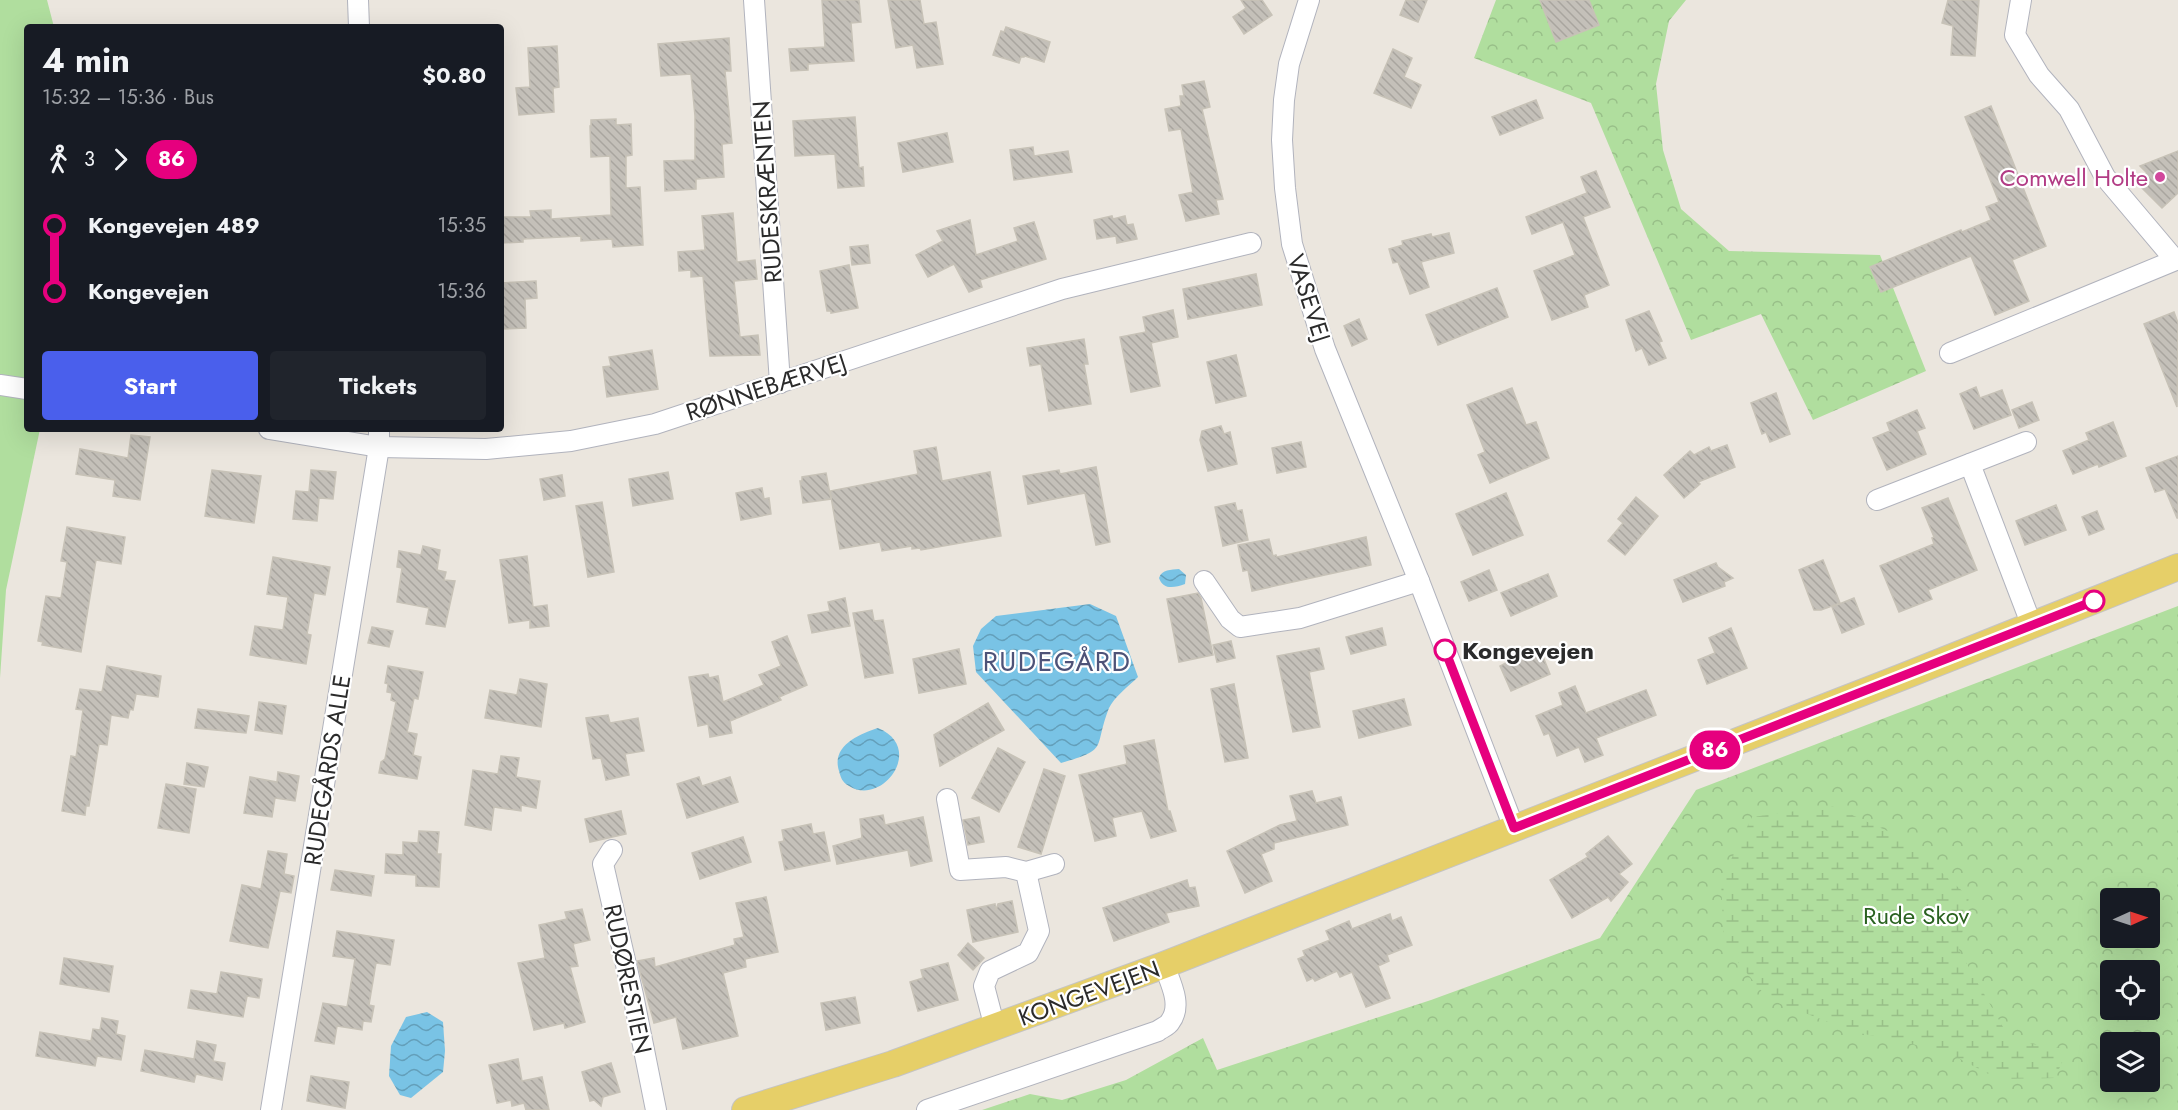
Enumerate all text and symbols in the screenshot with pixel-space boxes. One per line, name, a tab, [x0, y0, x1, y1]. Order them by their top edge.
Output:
text: 4 min	[42, 37, 130, 84]
text: $0.80	[422, 59, 486, 91]
text: 15:32 – 15:36 · Bus	[42, 83, 214, 112]
street label: RUDESKRÆNTEN	[743, 100, 791, 284]
icon: walk	[42, 143, 75, 176]
icon: forward	[104, 143, 137, 176]
text: 86	[158, 144, 185, 174]
text: 3	[84, 145, 95, 174]
place label: Comwell Holte	[1999, 160, 2148, 195]
marker: Comwell Holte	[2153, 170, 2167, 184]
text: Kongevejen 489	[88, 209, 260, 241]
text: 15:35	[438, 211, 486, 240]
street label: VASEVEJ	[1278, 250, 1340, 346]
text: Kongevejen	[88, 275, 209, 307]
text: 15:36	[437, 277, 486, 306]
street label: RØNNEBÆRVEJ	[681, 345, 851, 429]
button: Start	[42, 351, 258, 420]
button: Tickets	[270, 351, 486, 420]
unlabelled marker	[2083, 590, 2105, 612]
place label: Kongevejen	[1462, 633, 1594, 668]
marker: Kongevejen	[1434, 639, 1456, 661]
district label: RUDEGÅRD	[983, 642, 1131, 681]
street label: RUDEGÅRDS ALLE	[295, 672, 359, 868]
line badge: 86	[1688, 730, 1742, 770]
text: 86	[1701, 735, 1729, 765]
north arrow	[2100, 888, 2160, 948]
map controls	[2100, 888, 2160, 1092]
park label: Rude Skov	[1863, 898, 1969, 933]
street label: RUDØRESTIEN	[595, 901, 661, 1057]
street label: KONGEVEJEN	[1013, 951, 1165, 1035]
button: locate	[2100, 960, 2160, 1020]
button: layers	[2100, 1032, 2160, 1092]

